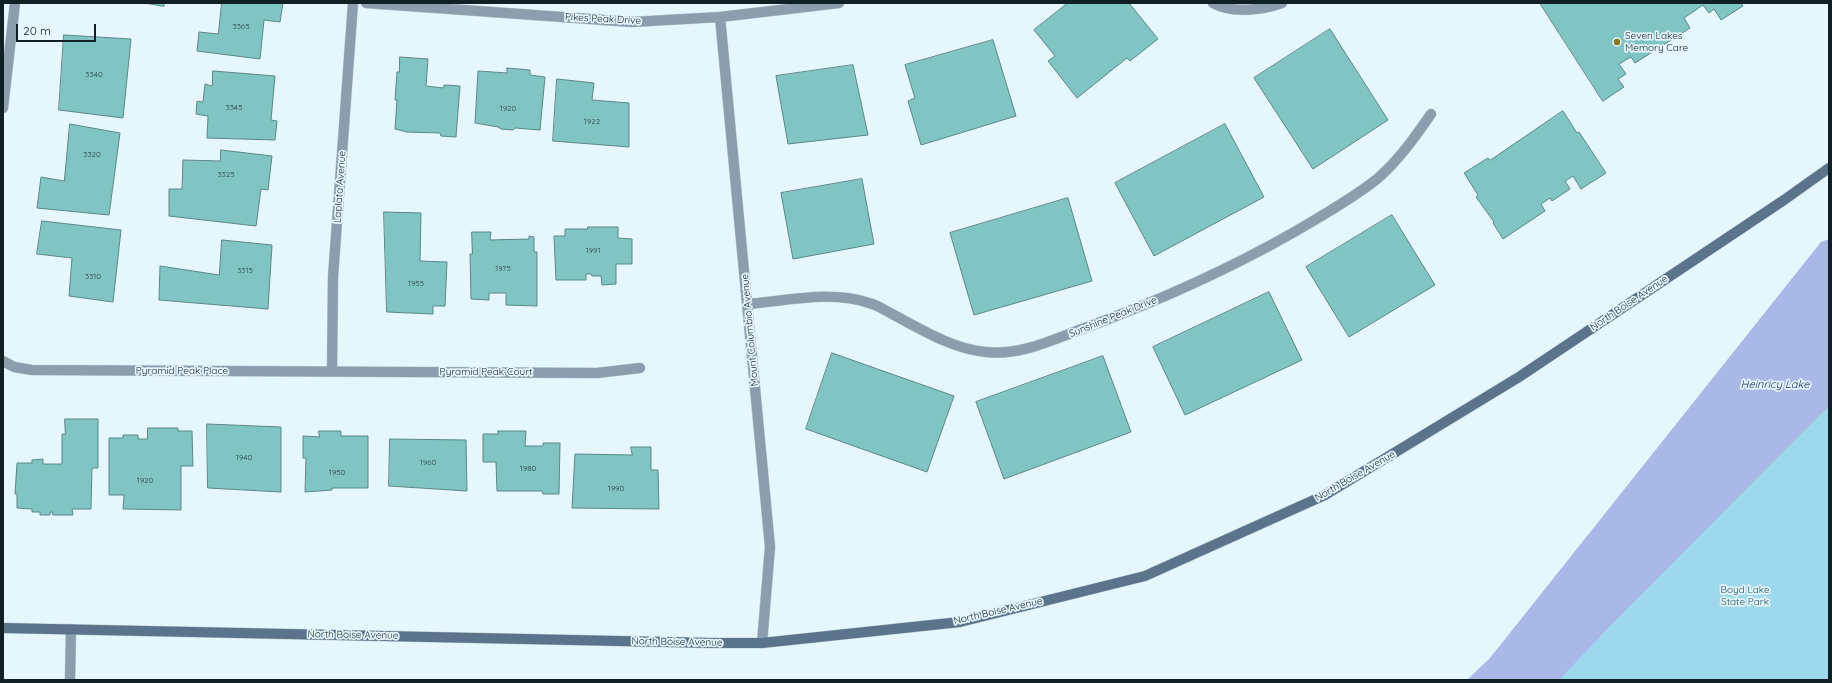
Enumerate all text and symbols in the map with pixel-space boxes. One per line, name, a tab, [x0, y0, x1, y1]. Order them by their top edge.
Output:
street label: Pikes Peak Drive	[565, 11, 641, 27]
scale bar	[18, 16, 98, 42]
house number: 3365	[232, 22, 250, 32]
text: 20 m	[23, 23, 51, 38]
place label: Seven Lakes Memory Care	[1625, 30, 1688, 54]
marker: Seven Lakes Memory Care	[1612, 37, 1622, 47]
house number: 3340	[85, 70, 103, 80]
house number: 3345	[225, 103, 243, 113]
house number: 1920	[500, 104, 516, 114]
house number: 1922	[584, 117, 600, 127]
house number: 3320	[83, 150, 101, 160]
street label: Laplata Avenue	[331, 151, 349, 223]
house number: 3325	[217, 170, 235, 180]
house number: 1991	[586, 246, 600, 256]
house number: 1975	[495, 264, 511, 274]
house number: 3315	[237, 266, 253, 276]
house number: 3310	[85, 272, 101, 282]
street label: Mount Columbia Avenue	[739, 273, 761, 387]
street label: North Boise Avenue	[1588, 273, 1670, 333]
house number: 1955	[408, 279, 424, 289]
street label: Sunshine Peak Drive	[1067, 294, 1159, 340]
street label: Pyramid Peak Place	[136, 365, 228, 377]
street label: Pyramid Peak Court	[440, 366, 532, 378]
water label: Heinricy Lake	[1741, 378, 1809, 392]
street label: North Boise Avenue	[1313, 448, 1397, 504]
house number: 1940	[236, 453, 252, 463]
house number: 1960	[420, 458, 436, 468]
house number: 1980	[520, 464, 536, 474]
house number: 1950	[329, 468, 345, 478]
house number: 1920	[137, 476, 153, 486]
house number: 1990	[608, 484, 624, 494]
park label: Boyd Lake State Park	[1720, 584, 1770, 608]
street label: North Boise Avenue	[952, 595, 1044, 627]
street label: North Boise Avenue	[307, 628, 399, 642]
street label: North Boise Avenue	[631, 635, 723, 649]

